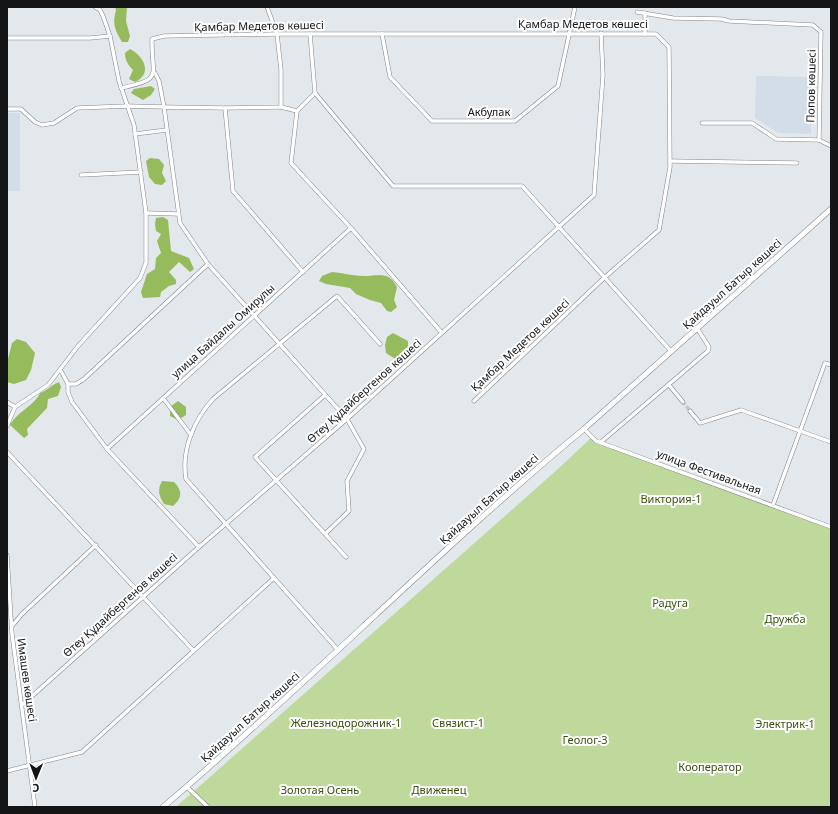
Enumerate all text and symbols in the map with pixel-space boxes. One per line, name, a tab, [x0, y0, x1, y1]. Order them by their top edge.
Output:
street label: Қамбар Медетов көшесі	[518, 16, 648, 31]
street label: Қамбар Медетов көшесі	[194, 17, 324, 34]
street label: Попов көшесі	[802, 49, 819, 123]
street label: Акбулак	[468, 104, 510, 119]
street label: Қайдауыл Батыр көшесі	[679, 235, 784, 332]
street label: улица Байдалы Омирулы	[168, 280, 278, 381]
street label: Қамбар Медетов көшесі	[467, 295, 572, 394]
street label: Өтеу Құдайбергенов көшесі	[303, 335, 424, 446]
street label: улица Фестивальная	[655, 446, 764, 497]
street label: Қайдауыл Батыр көшесі	[436, 450, 541, 547]
park label: Виктория-1	[640, 491, 702, 506]
street label: Өтеу Құдайбергенов көшесі	[59, 549, 180, 660]
park label: Радуга	[652, 595, 688, 610]
park label: Дружба	[764, 611, 806, 626]
street label: Имашев көшесі	[14, 637, 41, 723]
street label: Қайдауыл Батыр көшесі	[197, 668, 302, 765]
park label: Железнодорожник-1	[291, 715, 401, 730]
park label: Связист-1	[432, 715, 484, 730]
park label: Электрик-1	[755, 716, 815, 731]
park label: Геолог-3	[562, 732, 608, 747]
north arrow	[16, 758, 56, 798]
park label: Кооператор	[678, 759, 742, 774]
text: С	[32, 781, 40, 796]
park label: Золотая Осень	[281, 782, 359, 797]
park label: Движенец	[412, 782, 467, 797]

